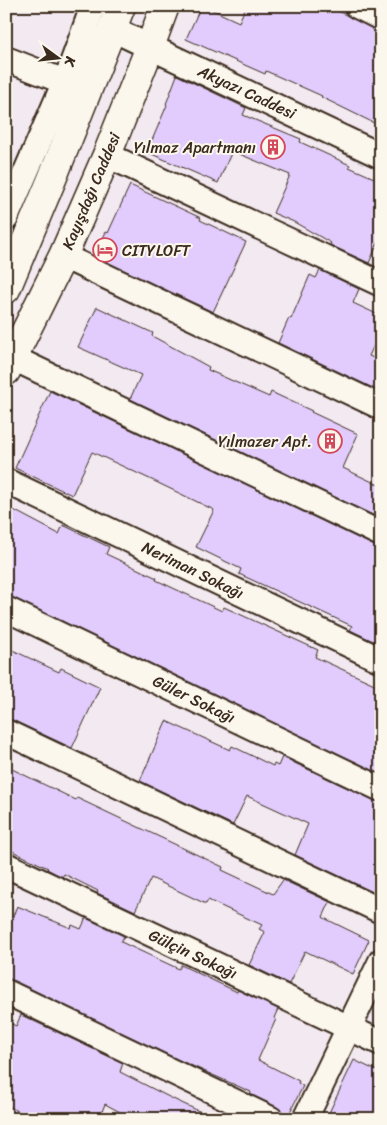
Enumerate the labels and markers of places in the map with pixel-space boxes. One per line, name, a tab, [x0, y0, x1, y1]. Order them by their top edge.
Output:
place label: Yılmaz Apartmanı	[134, 133, 256, 162]
building icon: Yılmaz Apartmanı	[260, 134, 286, 160]
place label: CITYLOFT	[122, 236, 191, 265]
hotel icon: CITYLOFT	[92, 237, 118, 263]
place label: Yılmazer Apt.	[218, 427, 312, 456]
building icon: Yılmazer Apt.	[317, 428, 343, 454]

